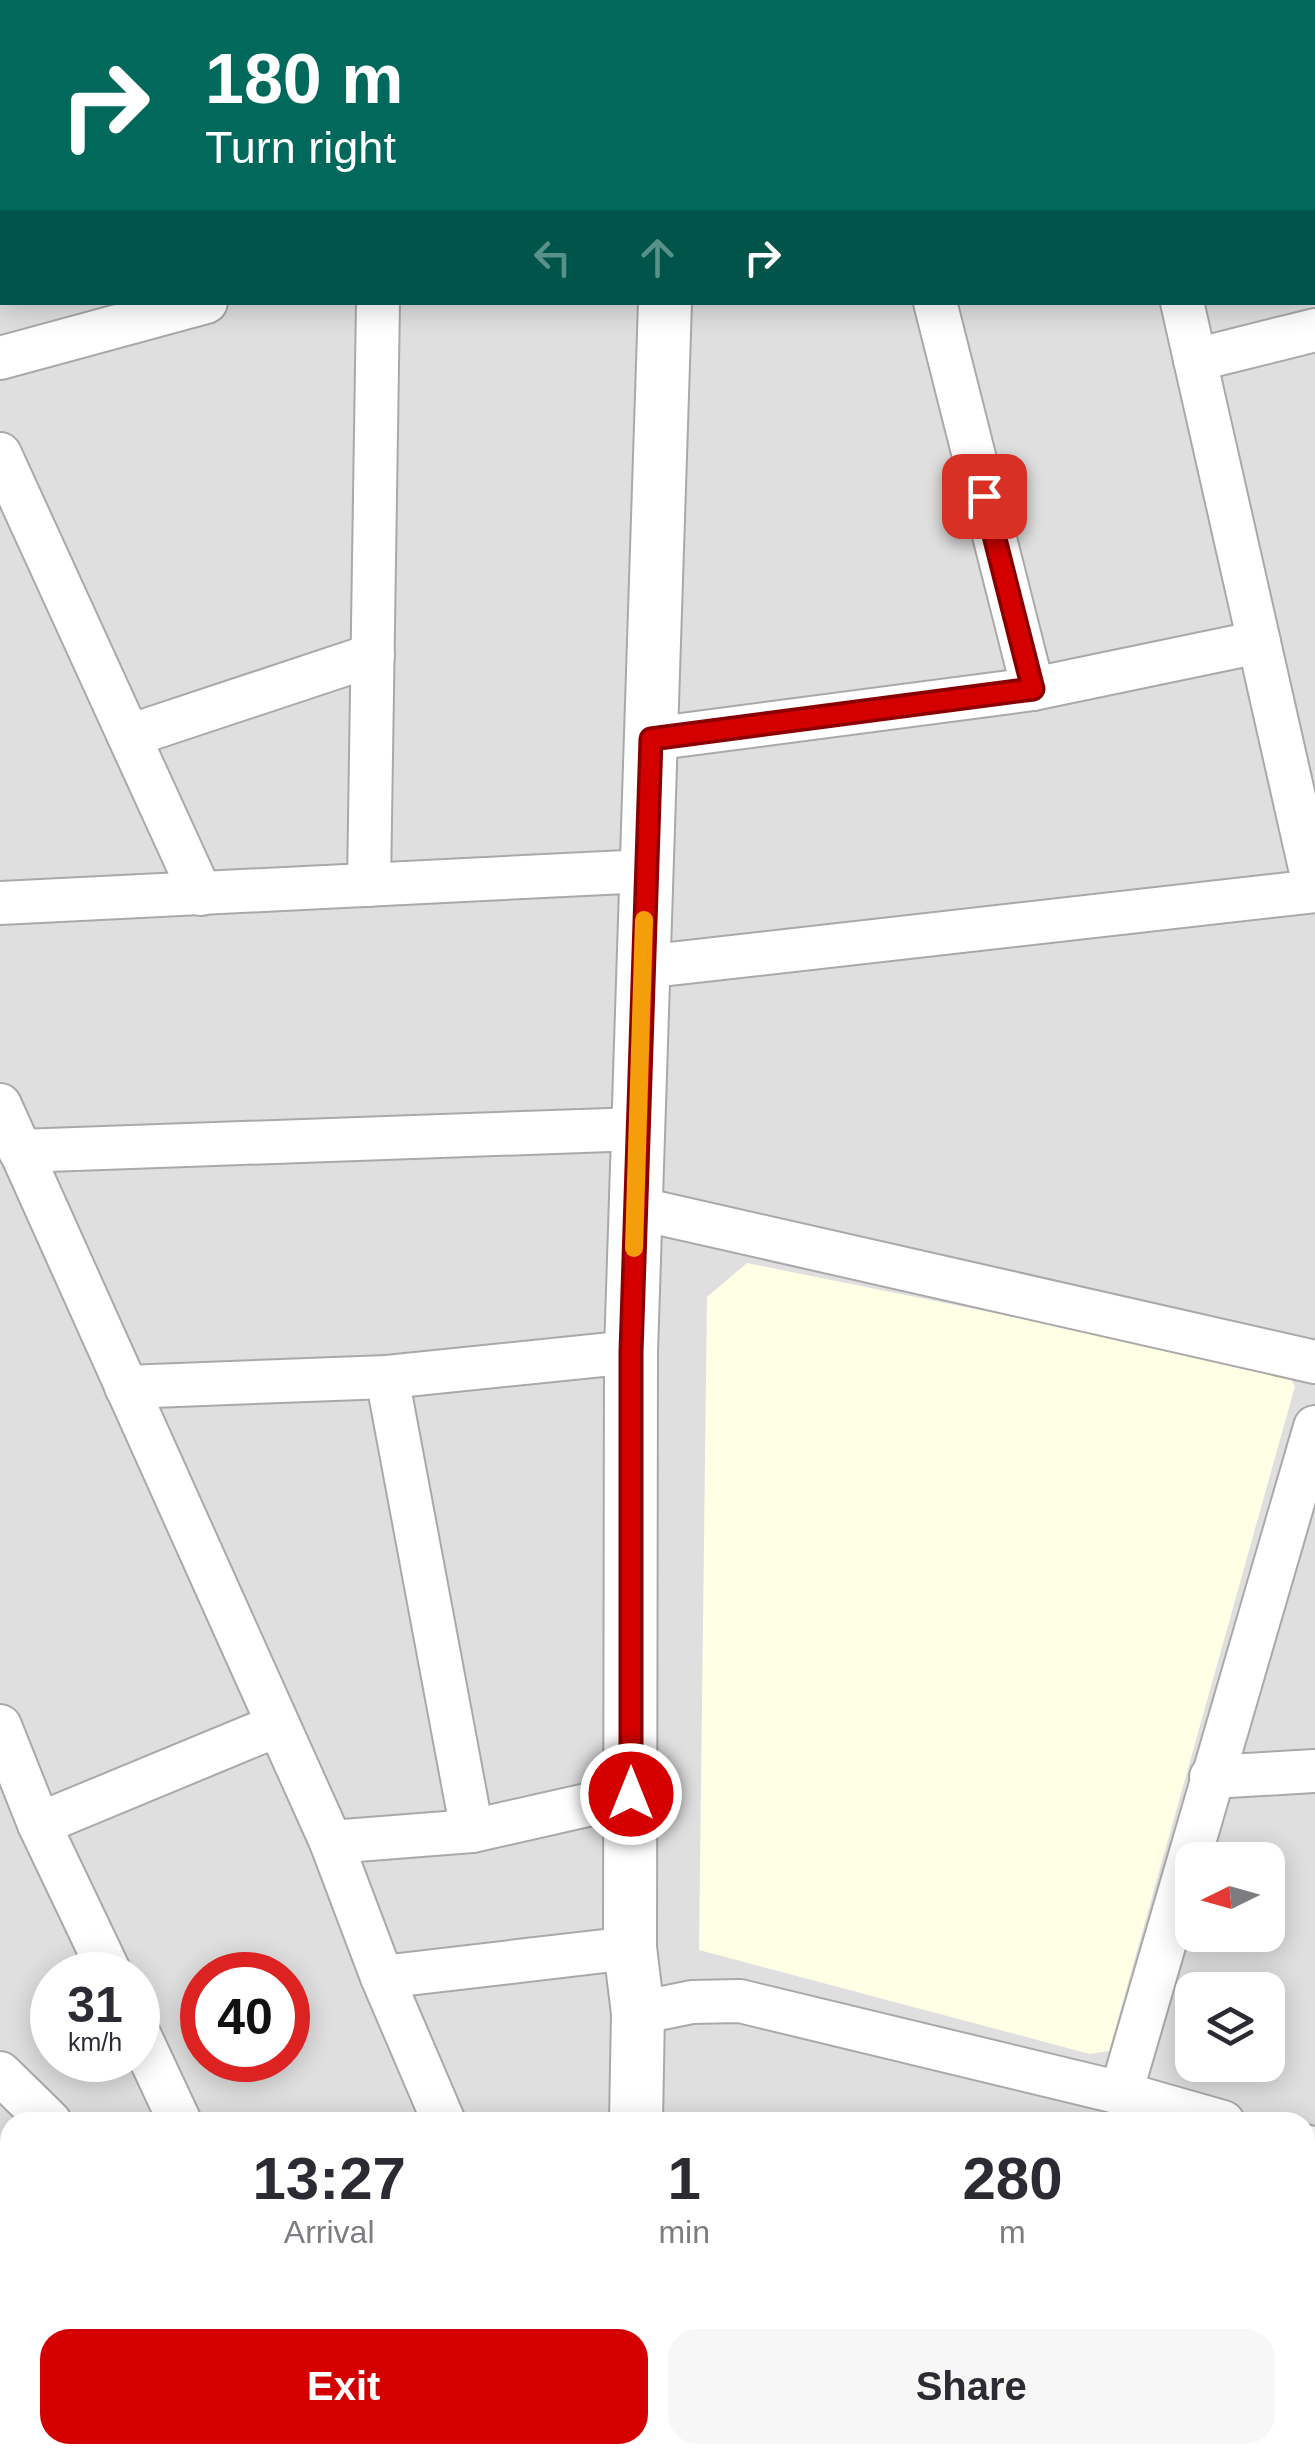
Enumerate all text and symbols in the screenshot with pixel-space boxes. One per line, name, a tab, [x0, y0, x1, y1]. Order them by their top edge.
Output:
icon: right	[40, 40, 170, 170]
text: 180 m	[205, 40, 403, 118]
text: Turn right	[205, 122, 396, 173]
icon: left	[525, 230, 580, 285]
icon: ahead	[630, 230, 685, 285]
icon: right	[735, 230, 790, 285]
pin	[942, 454, 1027, 539]
icon: arrive	[957, 469, 1012, 524]
position arrow	[579, 1742, 683, 1846]
north arrow	[1175, 1842, 1285, 1952]
map controls	[1175, 1842, 1285, 2082]
speed limit sign: 40	[180, 1952, 310, 2082]
button: layers	[1175, 1972, 1285, 2082]
text: 31	[67, 1977, 123, 2033]
text: km/h	[68, 2028, 122, 2056]
text: 13:27	[252, 2145, 406, 2212]
text: 1	[667, 2145, 701, 2212]
text: 280	[962, 2145, 1063, 2212]
text: Arrival	[284, 2214, 375, 2250]
text: min	[658, 2214, 710, 2250]
text: m	[999, 2214, 1026, 2250]
button: Exit	[40, 2329, 648, 2444]
button: Share	[668, 2329, 1275, 2444]

